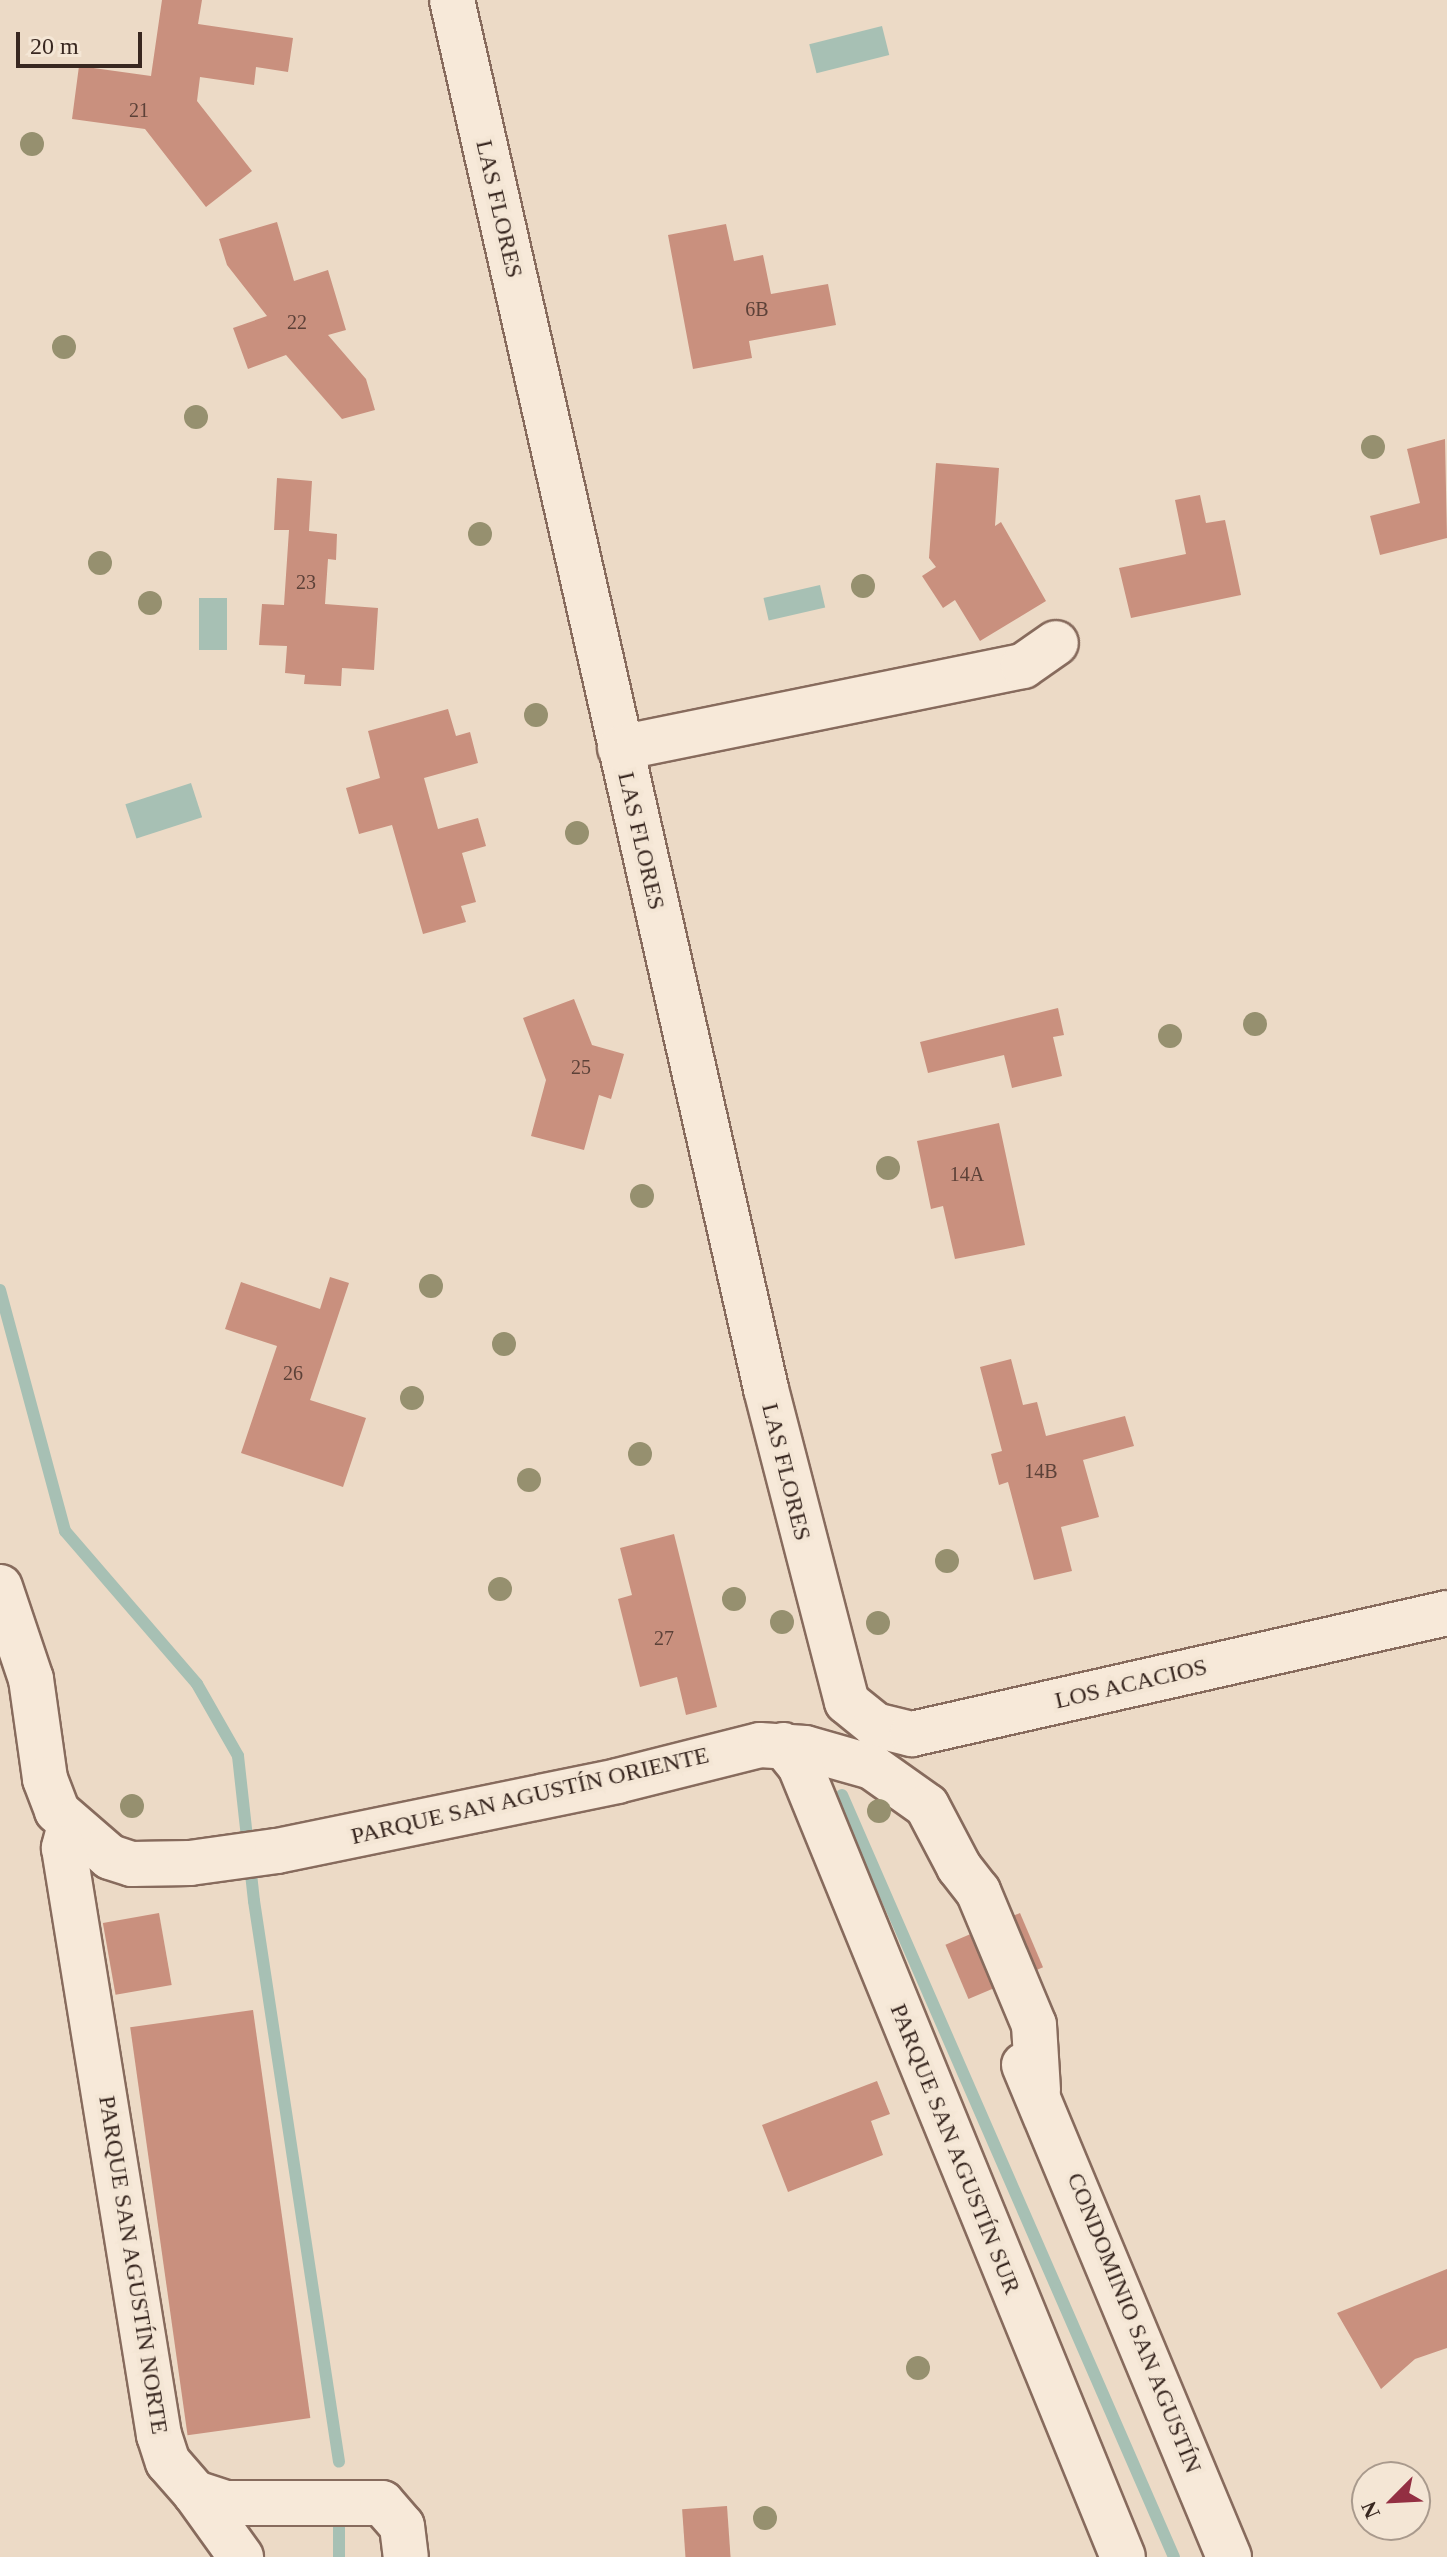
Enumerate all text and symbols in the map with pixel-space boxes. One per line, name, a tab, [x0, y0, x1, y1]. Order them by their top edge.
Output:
scale bar	[20, 16, 146, 66]
text: 20 m	[30, 33, 79, 59]
house number: 21	[129, 98, 149, 122]
street label: LAS FLORES	[469, 137, 529, 281]
house number: 6B	[745, 297, 769, 321]
house number: 22	[287, 310, 307, 334]
house number: 23	[296, 570, 316, 594]
street label: LAS FLORES	[611, 769, 671, 913]
house number: 25	[571, 1055, 591, 1079]
house number: 14A	[950, 1162, 984, 1186]
house number: 26	[283, 1361, 303, 1385]
street label: LAS FLORES	[755, 1400, 817, 1544]
house number: 14B	[1024, 1459, 1058, 1483]
house number: 27	[654, 1626, 674, 1650]
street label: LOS ACACIOS	[1051, 1652, 1211, 1716]
street label: PARQUE SAN AGUSTÍN ORIENTE	[348, 1741, 712, 1851]
street label: PARQUE SAN AGUSTÍN SUR	[883, 1999, 1027, 2299]
street label: PARQUE SAN AGUSTÍN NORTE	[92, 2093, 174, 2437]
street label: CONDOMINIO SAN AGUSTÍN	[1060, 2168, 1208, 2478]
north arrow	[1351, 2461, 1431, 2541]
text: N	[1356, 2498, 1385, 2523]

